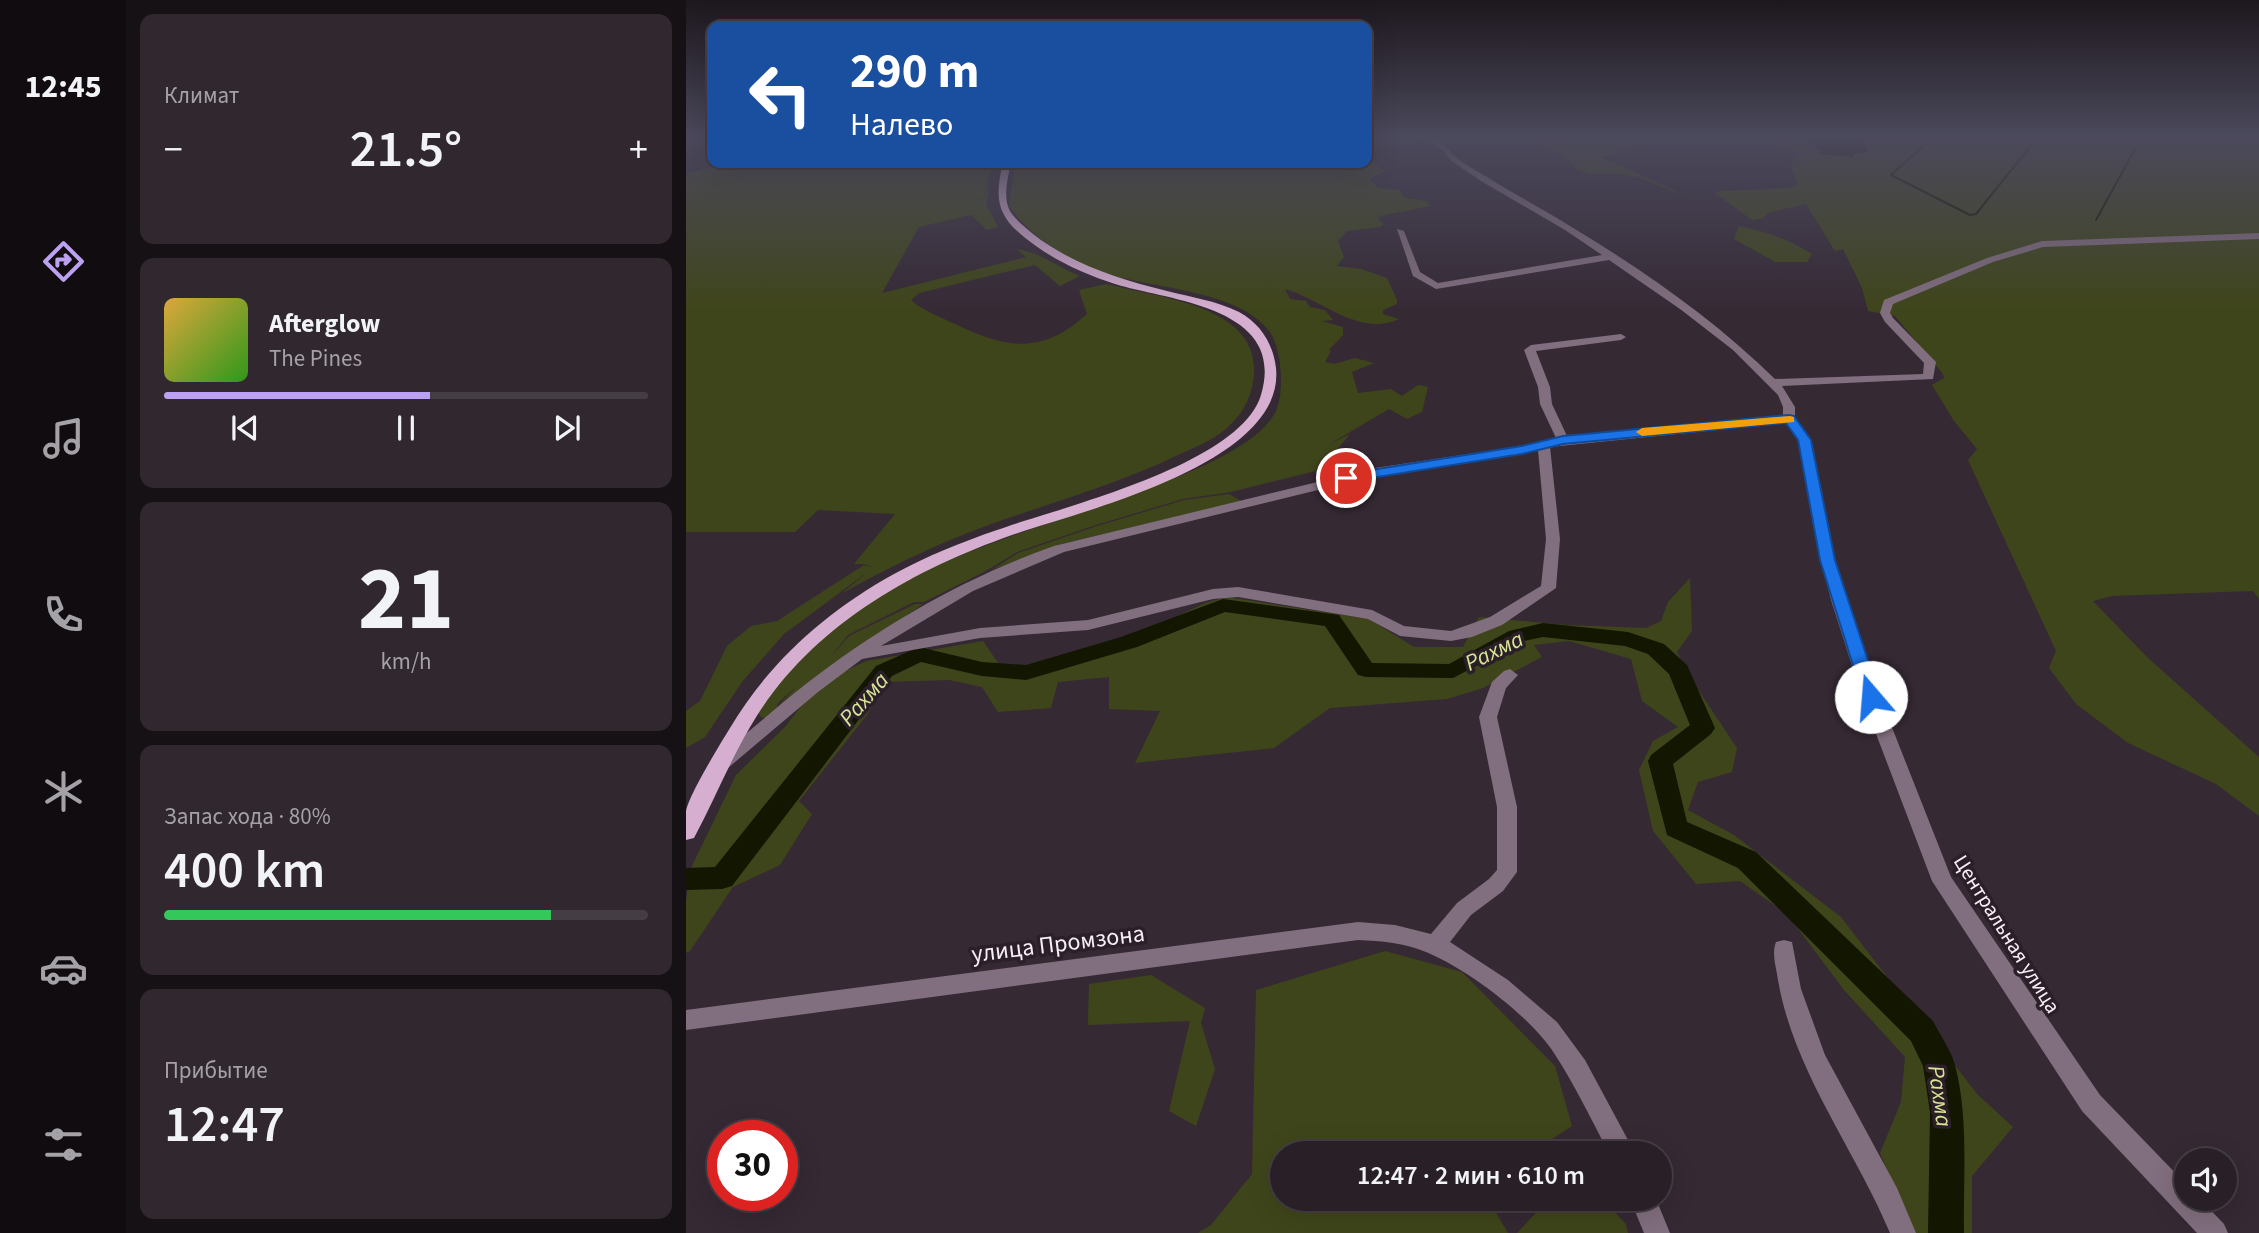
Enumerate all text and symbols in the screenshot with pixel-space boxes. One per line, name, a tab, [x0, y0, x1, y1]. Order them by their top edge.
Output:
text: 290 m	[850, 37, 979, 107]
icon: left	[735, 49, 826, 140]
text: 12:45	[24, 64, 102, 110]
text: Климат	[164, 79, 239, 112]
text: Налево	[850, 102, 953, 148]
text: 21.5°	[350, 113, 462, 187]
text: −	[164, 123, 183, 177]
text: +	[629, 123, 648, 177]
icon: directions	[39, 237, 88, 286]
text: Afterglow	[269, 305, 380, 342]
text: The Pines	[269, 342, 362, 375]
icon: previous	[226, 409, 264, 447]
icon: pause	[387, 409, 425, 447]
icon: next	[548, 409, 586, 447]
icon: music	[39, 414, 88, 463]
pin	[1316, 448, 1376, 508]
icon: arrive	[1327, 459, 1365, 497]
text: 21	[358, 535, 454, 664]
icon: phone	[39, 590, 88, 639]
water label: Рахма	[1459, 623, 1529, 679]
text: km/h	[380, 645, 432, 678]
position arrow	[1834, 660, 1908, 734]
water label: Рахма	[831, 665, 897, 733]
icon: climate	[39, 767, 88, 816]
text: Запас хода · 80%	[164, 800, 331, 833]
text: 400 km	[164, 834, 325, 908]
street label: Центральная улица	[1946, 849, 2068, 1019]
street label: улица Промзона	[969, 916, 1147, 972]
icon: car	[39, 944, 88, 993]
text: Прибытие	[164, 1054, 268, 1087]
water label: Рахма	[1919, 1063, 1961, 1129]
text: 12:47	[164, 1088, 285, 1162]
icon: filters	[39, 1120, 88, 1169]
speed limit sign: 30	[707, 1120, 798, 1211]
map controls	[2174, 1148, 2237, 1211]
button: sound	[2174, 1148, 2237, 1211]
text: 12:47 · 2 мин · 610 m	[1357, 1157, 1585, 1194]

